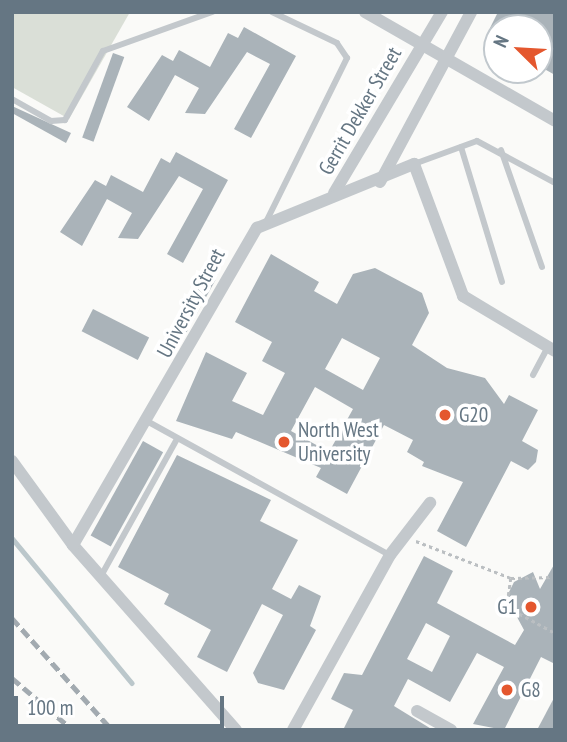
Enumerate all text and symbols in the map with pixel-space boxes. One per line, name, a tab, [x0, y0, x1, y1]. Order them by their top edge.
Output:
north arrow	[483, 14, 553, 84]
text: N	[488, 32, 514, 51]
street label: Gerrit Dekker Street	[313, 43, 407, 179]
street label: University Street	[152, 244, 230, 362]
place label: G20	[459, 402, 488, 428]
marker: G20	[437, 407, 453, 423]
place label: North West University	[298, 417, 379, 467]
marker: North West University	[276, 434, 292, 450]
place label: G1	[497, 594, 517, 620]
marker: G1	[523, 599, 539, 615]
place label: G8	[521, 677, 541, 703]
scale bar	[18, 682, 228, 726]
marker: G8	[499, 682, 515, 698]
text: 100 m	[27, 694, 73, 721]

